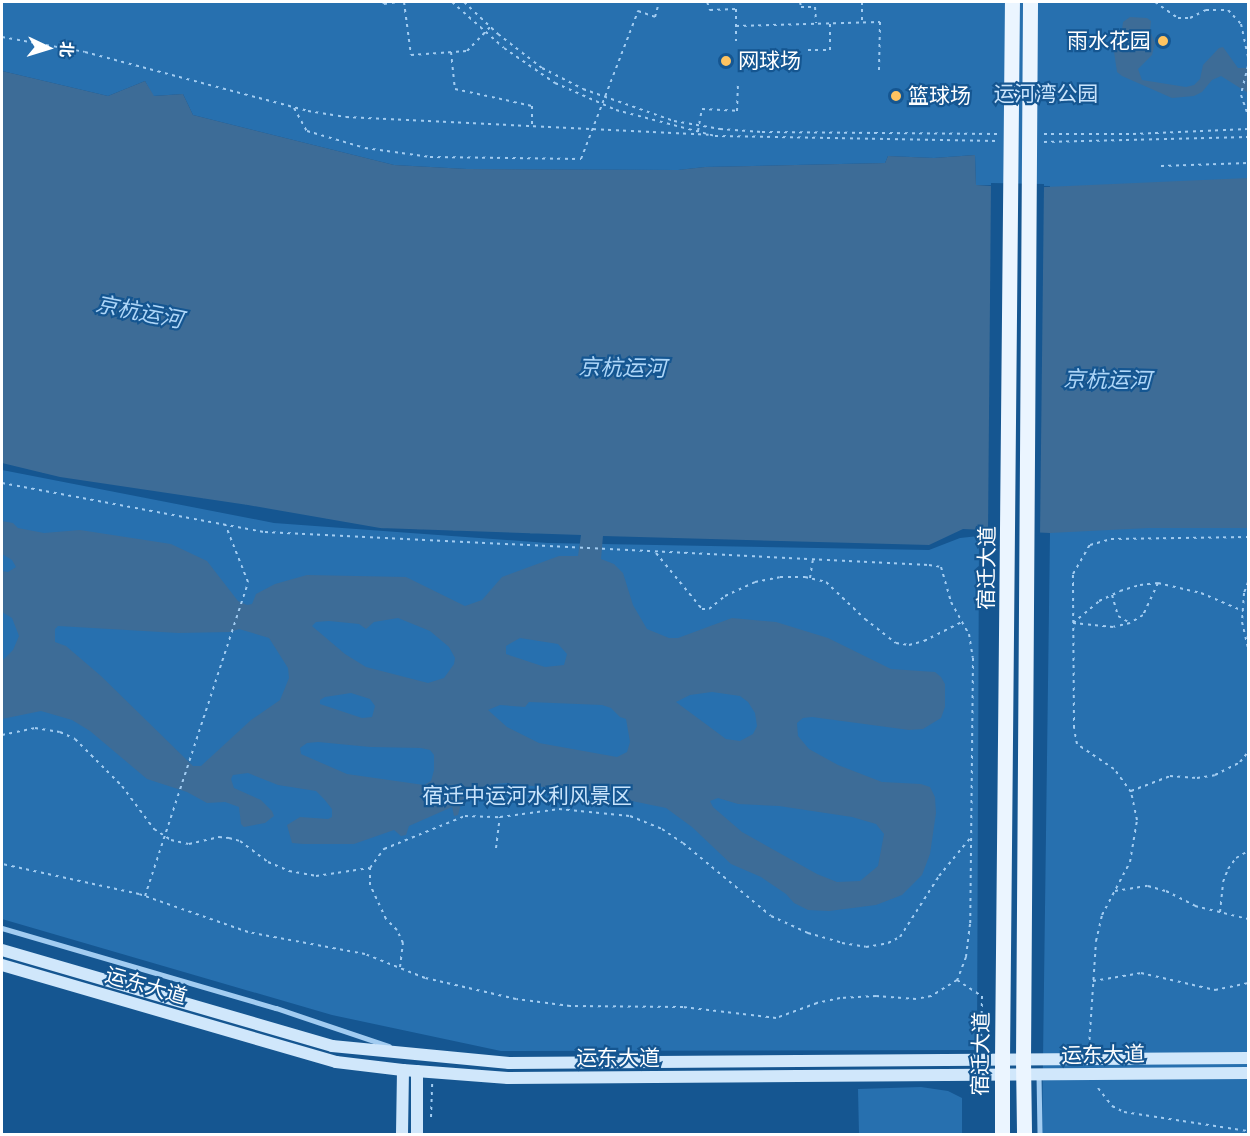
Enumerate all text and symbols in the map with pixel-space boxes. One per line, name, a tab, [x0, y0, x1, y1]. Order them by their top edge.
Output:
north arrow	[18, 18, 78, 78]
place label: 雨水花园	[1067, 28, 1151, 54]
marker: 雨水花园	[1156, 34, 1170, 48]
text: 北	[56, 41, 76, 58]
place label: 网球场	[738, 48, 801, 74]
marker: 网球场	[719, 54, 733, 68]
park label: 运河湾公园	[994, 81, 1098, 107]
place label: 篮球场	[908, 83, 971, 109]
marker: 篮球场	[889, 89, 903, 103]
water label: 京杭运河	[93, 292, 185, 334]
water label: 京杭运河	[578, 355, 666, 383]
water label: 京杭运河	[1063, 367, 1151, 395]
street label: 宿迁大道	[974, 526, 1000, 610]
park label: 宿迁中运河水利风景区	[422, 783, 632, 809]
street label: 运东大道	[102, 962, 190, 1010]
street label: 宿迁大道	[968, 1012, 994, 1096]
street label: 运东大道	[1061, 1042, 1145, 1068]
street label: 运东大道	[576, 1045, 660, 1071]

